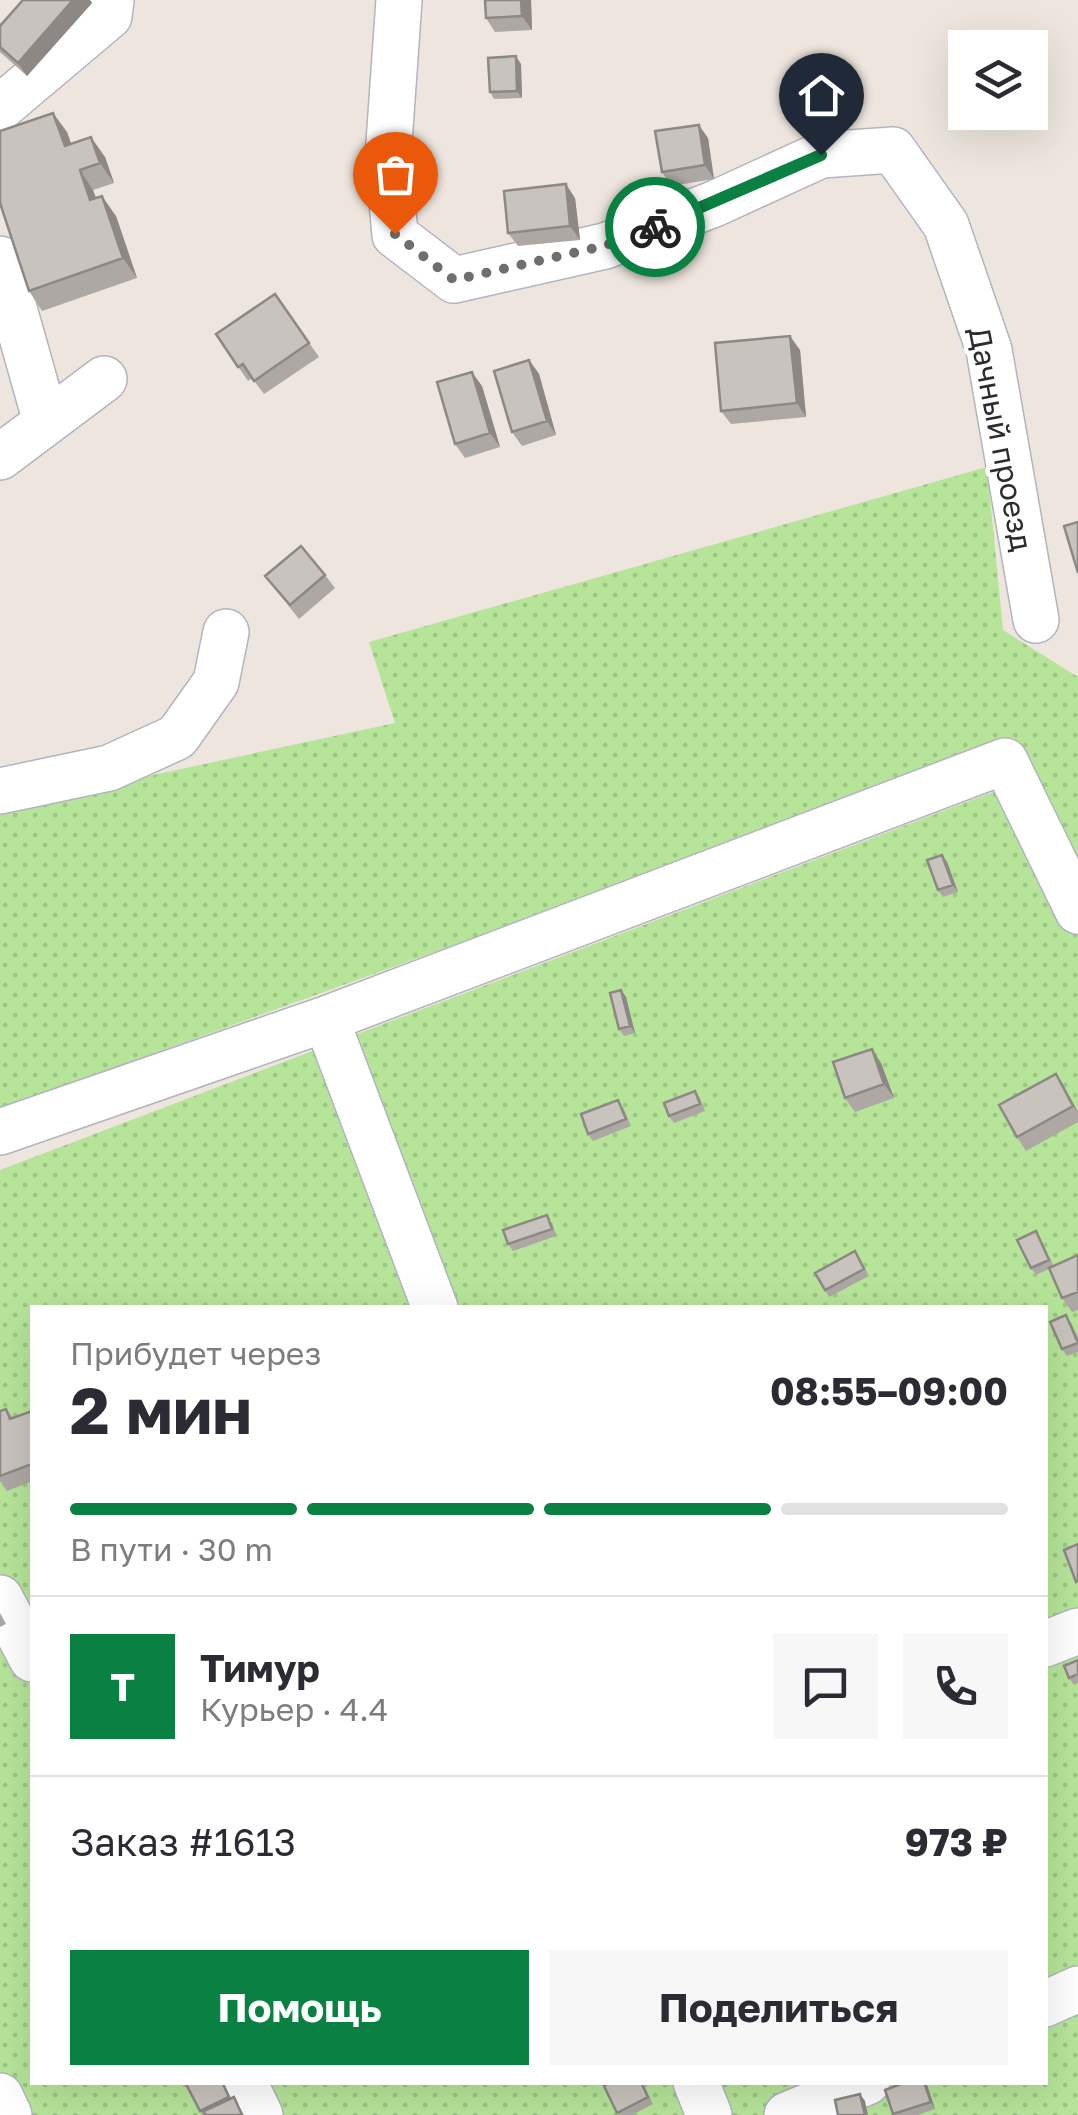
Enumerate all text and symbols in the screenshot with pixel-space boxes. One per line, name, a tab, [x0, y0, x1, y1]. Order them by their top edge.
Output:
map controls	[948, 30, 1048, 130]
button: layers	[948, 30, 1048, 130]
pin	[779, 53, 864, 156]
icon: home	[794, 68, 849, 123]
pin	[353, 132, 438, 235]
icon: bag	[368, 147, 423, 202]
courier	[605, 177, 705, 277]
icon: bike	[628, 200, 683, 255]
street label: Дачный проезд	[962, 324, 1040, 554]
text: Прибудет через	[70, 1334, 321, 1372]
text: 08:55–09:00	[770, 1368, 1008, 1413]
text: 2 мин	[70, 1370, 252, 1448]
text: В пути · 30 m	[70, 1530, 273, 1568]
button: chat	[773, 1634, 878, 1739]
button: phone	[903, 1634, 1008, 1739]
text: Тимур	[200, 1645, 320, 1690]
text: Т	[110, 1664, 135, 1709]
text: Курьер · 4.4	[200, 1690, 388, 1728]
text: Заказ #1613	[70, 1819, 296, 1864]
text: 973 ₽	[905, 1819, 1008, 1864]
button: Помощь	[70, 1950, 529, 2065]
button: Поделиться	[549, 1950, 1008, 2065]

